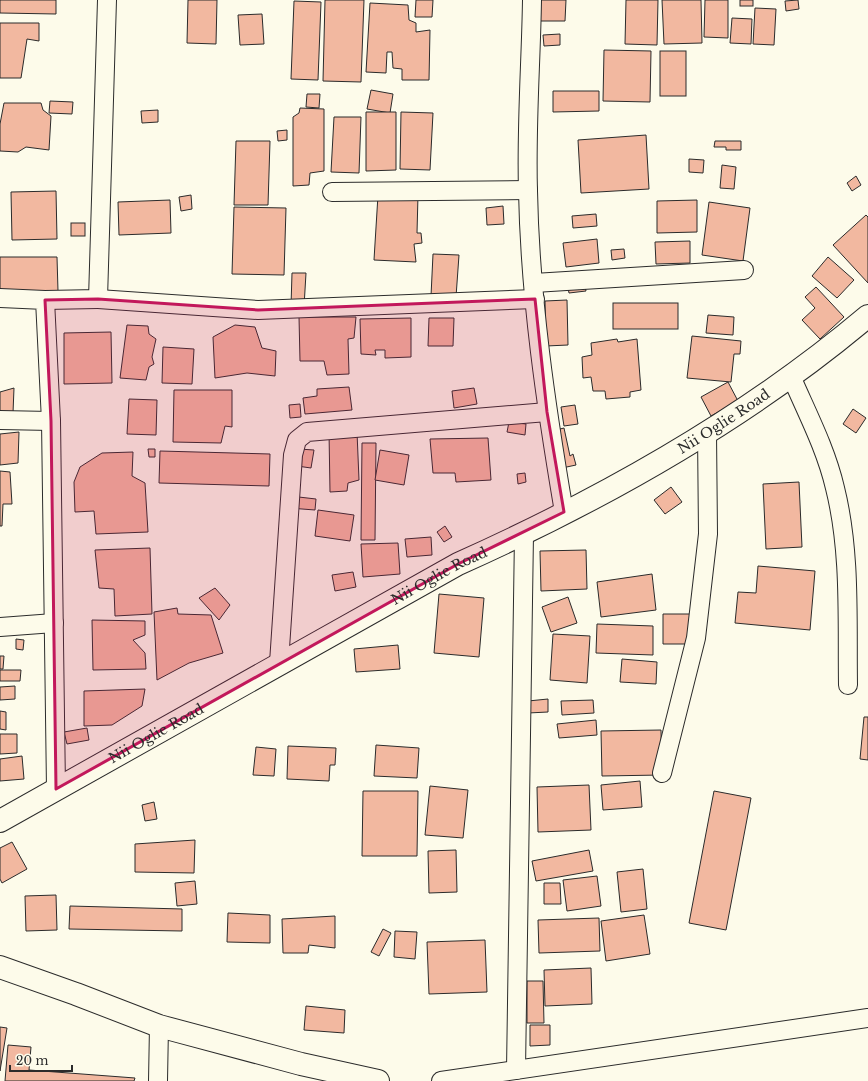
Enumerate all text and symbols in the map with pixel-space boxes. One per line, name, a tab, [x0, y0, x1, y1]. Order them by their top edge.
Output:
street label: Nii Oglie Road	[674, 385, 774, 458]
street label: Nii Oglie Road	[388, 543, 490, 609]
street label: Nii Oglie Road	[105, 699, 207, 767]
scale bar	[10, 1047, 72, 1073]
text: 20 m	[16, 1053, 48, 1068]

